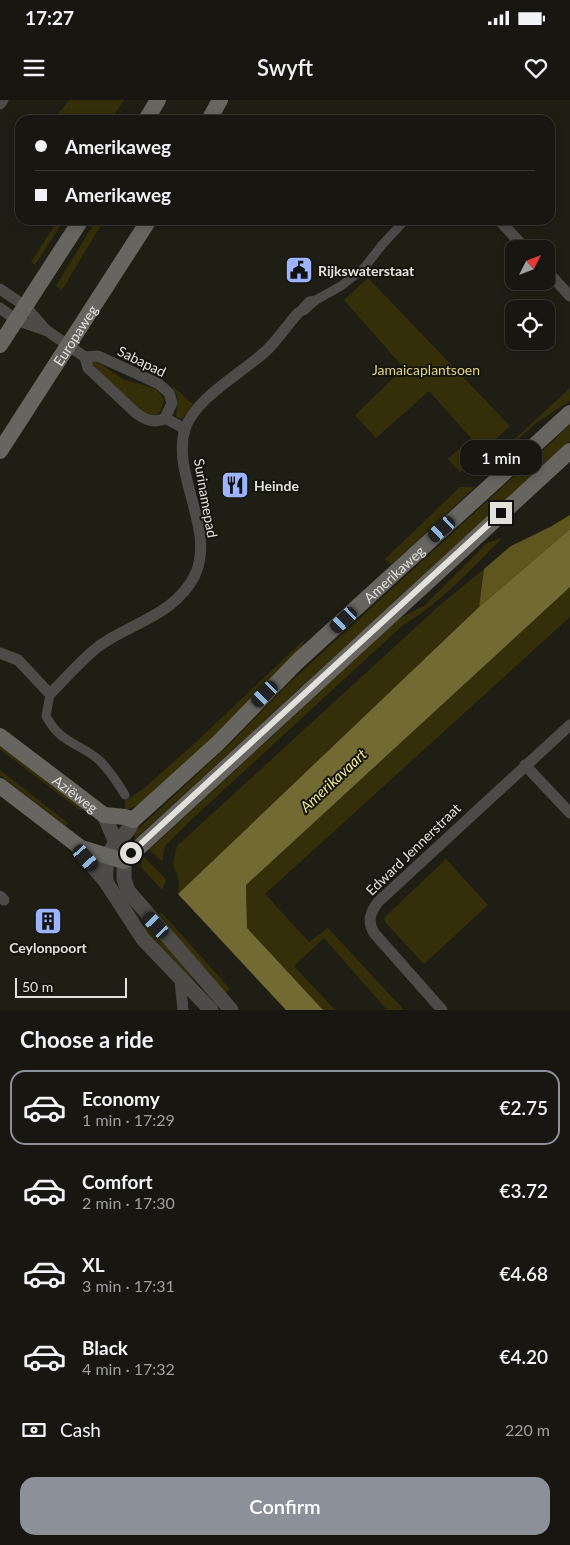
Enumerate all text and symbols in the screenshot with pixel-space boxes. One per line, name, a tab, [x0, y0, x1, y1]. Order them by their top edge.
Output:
text: 17:27	[25, 6, 74, 29]
icon: menu	[20, 54, 48, 82]
text: Swyft	[257, 54, 313, 81]
icon: heart	[522, 54, 550, 82]
text: Amerikaweg	[65, 135, 171, 158]
text: Amerikaweg	[65, 183, 171, 206]
north arrow	[505, 240, 555, 290]
map controls	[505, 240, 555, 350]
public building icon: Rijkswaterstaat	[284, 255, 314, 285]
place label: Rijkswaterstaat	[318, 262, 415, 279]
button: locate	[505, 300, 555, 350]
street label: Europaweg	[49, 302, 101, 369]
street label: Sabapad	[115, 342, 169, 380]
park label: Jamaicaplantsoen	[372, 361, 480, 378]
callout: 1 min	[460, 440, 542, 476]
text: 1 min	[481, 448, 521, 467]
street label: Surinamepad	[191, 457, 221, 539]
restaurant icon: Heinde	[220, 470, 250, 500]
place label: Heinde	[254, 477, 299, 494]
route end	[490, 502, 512, 524]
car	[425, 513, 458, 545]
street label: Amerikaweg	[360, 542, 428, 606]
car	[327, 604, 360, 636]
car	[249, 678, 280, 710]
water label: Amerikavaart	[295, 744, 370, 816]
street label: Aziëweg	[50, 771, 102, 816]
street label: Edward Jennerstraat	[362, 799, 464, 899]
car	[70, 842, 101, 874]
route start	[120, 842, 142, 864]
building icon: Ceylonpoort	[33, 906, 63, 936]
car	[140, 909, 171, 941]
place label: Ceylonpoort	[9, 939, 88, 956]
scale bar	[15, 975, 128, 998]
text: 50 m	[22, 978, 53, 995]
text: Choose a ride	[20, 1026, 154, 1053]
icon: car	[22, 1085, 67, 1130]
text: Economy	[82, 1087, 160, 1110]
text: €2.75	[499, 1096, 548, 1119]
text: 1 min · 17:29	[82, 1110, 175, 1129]
icon: car	[22, 1168, 67, 1213]
text: Comfort	[82, 1170, 153, 1193]
text: €3.72	[499, 1179, 548, 1202]
text: 2 min · 17:30	[82, 1193, 175, 1212]
icon: car	[22, 1251, 67, 1296]
text: XL	[82, 1253, 105, 1276]
text: €4.68	[499, 1262, 548, 1285]
text: 3 min · 17:31	[82, 1276, 175, 1295]
icon: car	[22, 1334, 67, 1379]
text: Black	[82, 1336, 128, 1359]
text: €4.20	[499, 1345, 548, 1368]
text: 4 min · 17:32	[82, 1359, 175, 1378]
icon: cash	[20, 1416, 48, 1444]
text: Cash	[60, 1418, 101, 1441]
text: 220 m	[505, 1420, 550, 1439]
button: Confirm	[20, 1477, 550, 1535]

